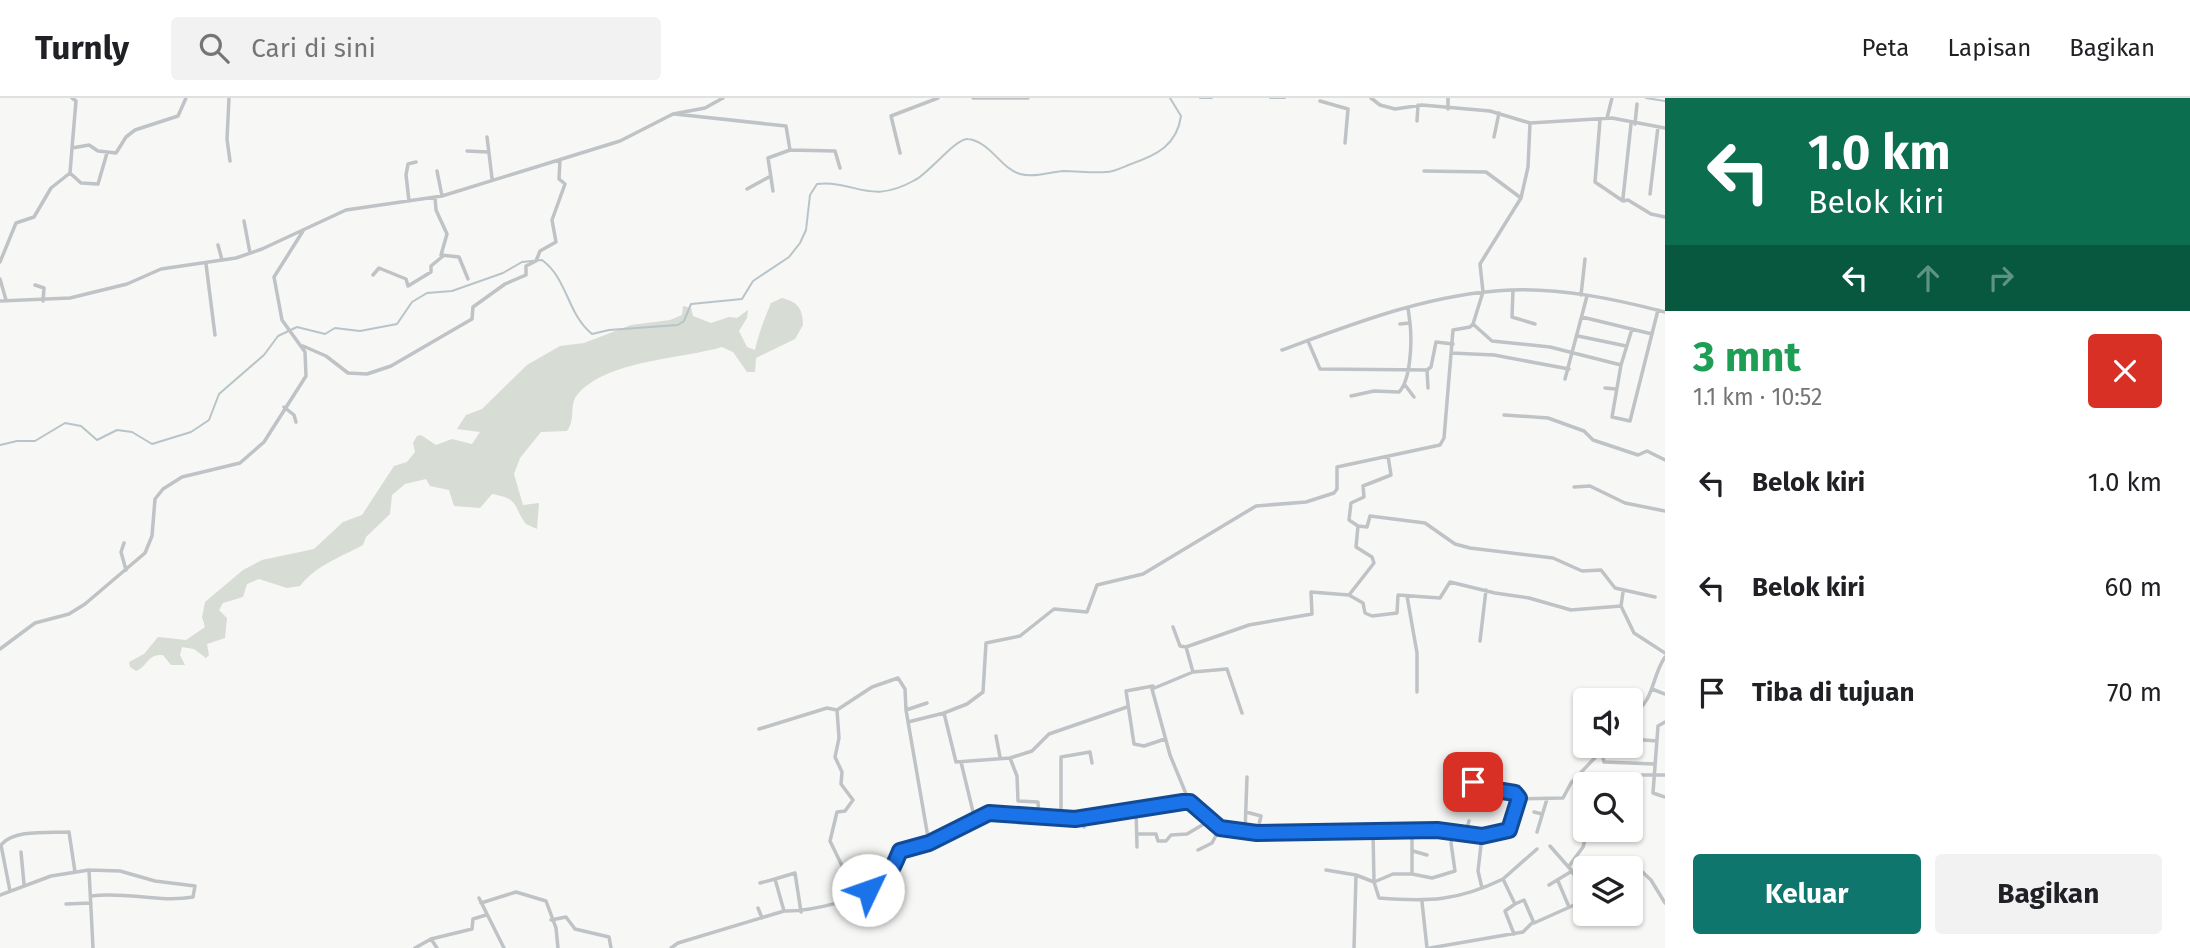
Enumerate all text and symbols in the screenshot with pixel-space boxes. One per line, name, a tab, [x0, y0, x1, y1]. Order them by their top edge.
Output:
search box	[171, 17, 661, 80]
text: Turnly	[35, 28, 129, 68]
icon: search	[195, 29, 233, 67]
text: Cari di sini	[251, 33, 376, 64]
text: Peta	[1862, 34, 1909, 62]
text: Lapisan	[1947, 34, 2031, 62]
text: Bagikan	[2069, 34, 2155, 62]
text: 1.0 km	[1808, 123, 1951, 182]
icon: left	[1693, 126, 1784, 217]
text: Belok kiri	[1808, 183, 1944, 221]
icon: left	[1836, 259, 1874, 297]
icon: ahead	[1909, 259, 1947, 297]
icon: right	[1982, 259, 2020, 297]
text: 3 mnt	[1693, 332, 1801, 382]
button: close	[2088, 334, 2162, 408]
text: 1.1 km · 10:52	[1693, 383, 1822, 411]
icon: left	[1693, 464, 1731, 502]
text: Belok kiri	[1752, 467, 1865, 498]
text: 1.0 km	[2088, 467, 2162, 498]
icon: left	[1693, 569, 1731, 607]
text: Belok kiri	[1752, 572, 1865, 603]
text: 60 m	[2104, 572, 2162, 603]
icon: arrive	[1693, 674, 1731, 712]
text: Tiba di tujuan	[1752, 677, 1914, 708]
text: 70 m	[2107, 677, 2162, 708]
map controls	[1573, 688, 1643, 926]
button: sound	[1573, 688, 1643, 758]
pin	[1443, 752, 1503, 812]
icon: arrive	[1454, 763, 1492, 801]
button: search	[1573, 772, 1643, 842]
position arrow	[831, 853, 905, 927]
button: Keluar	[1693, 854, 1921, 934]
button: Bagikan	[1935, 854, 2162, 934]
button: layers	[1573, 856, 1643, 926]

